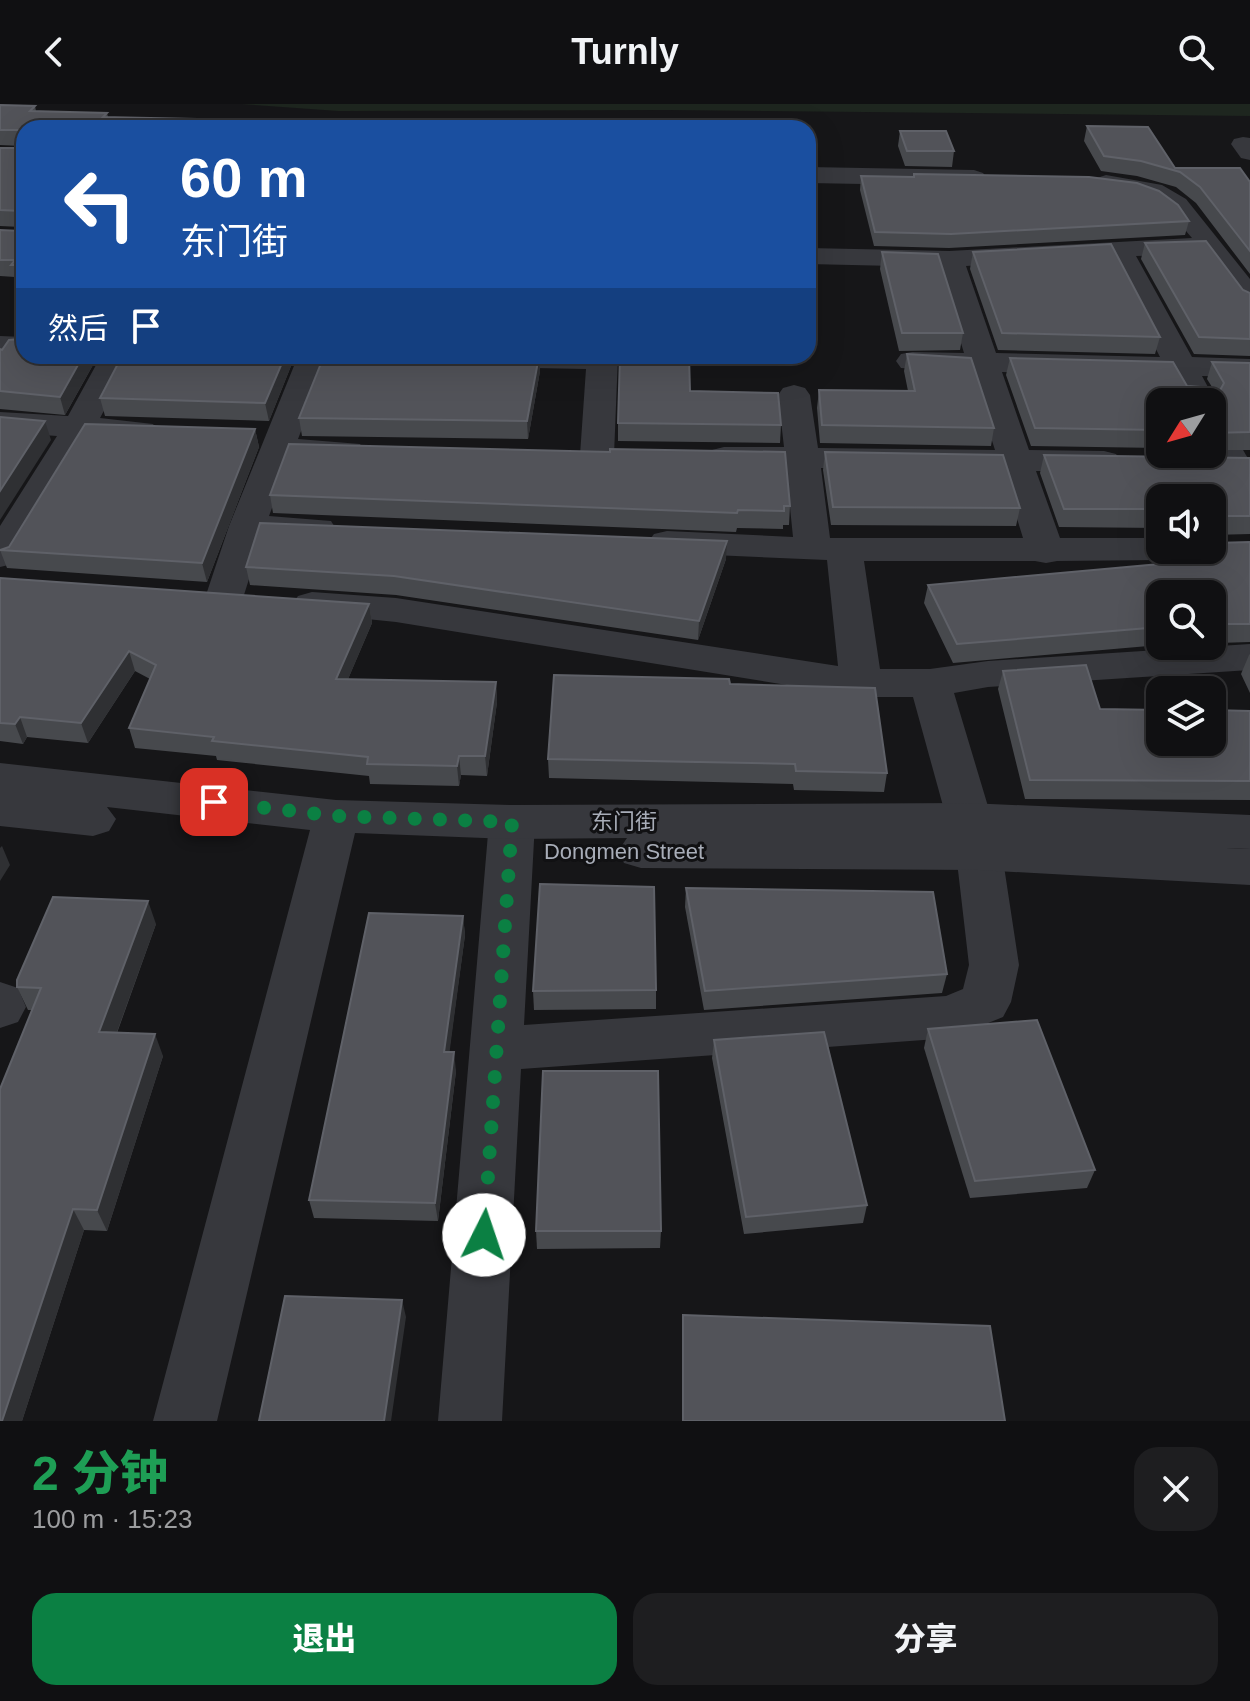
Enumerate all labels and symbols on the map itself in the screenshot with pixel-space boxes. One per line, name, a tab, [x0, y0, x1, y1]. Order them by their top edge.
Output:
north arrow	[1146, 388, 1226, 468]
pin	[180, 768, 248, 836]
street label: 东门街	[591, 809, 657, 834]
street label: Dongmen Street	[544, 839, 704, 864]
position arrow	[442, 1193, 526, 1277]

